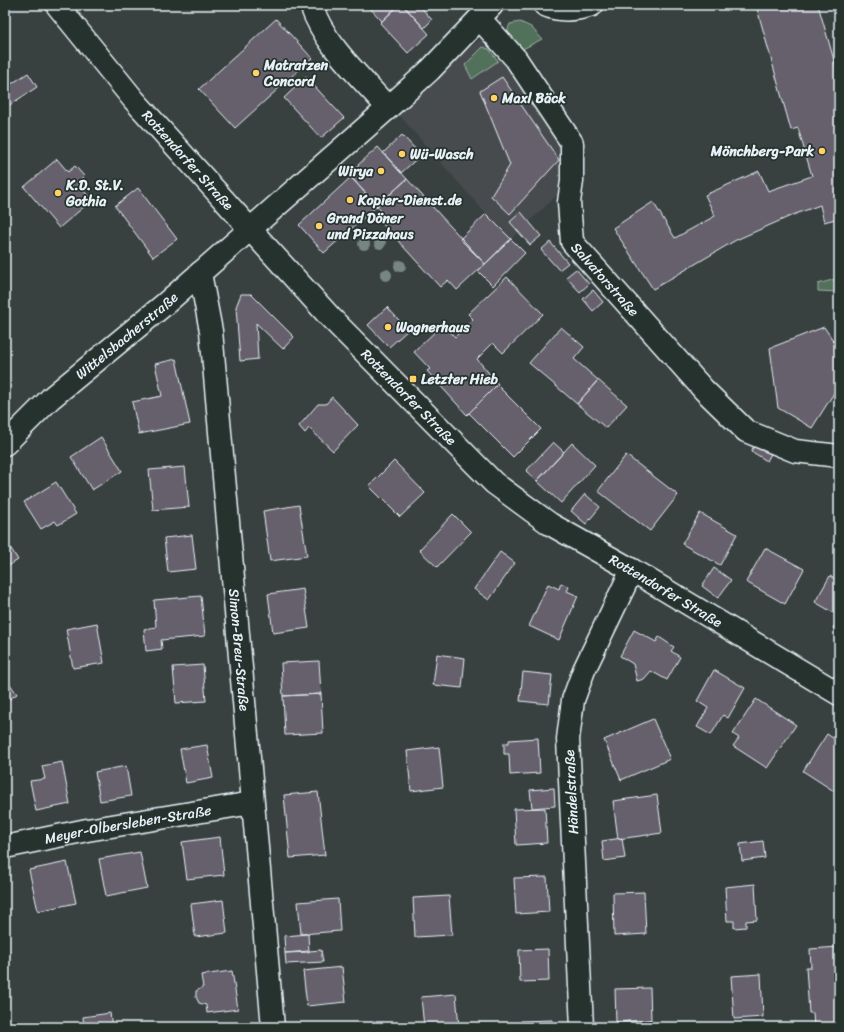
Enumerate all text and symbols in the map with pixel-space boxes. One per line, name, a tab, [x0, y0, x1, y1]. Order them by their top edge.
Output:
place label: Matratzen Concord	[263, 53, 328, 94]
marker: Matratzen Concord	[251, 68, 261, 78]
place label: Maxl Bäck	[501, 86, 566, 111]
marker: Maxl Bäck	[489, 93, 499, 103]
street label: Rottendorfer Straße	[135, 104, 240, 217]
place label: Mönchberg-Park	[710, 139, 815, 164]
place label: Wü-Wasch	[410, 142, 474, 167]
marker: Mönchberg-Park	[817, 146, 827, 156]
marker: Wü-Wasch	[397, 149, 407, 159]
place label: Wirya	[338, 159, 374, 184]
marker: Wirya	[376, 166, 386, 176]
place label: K.D. St.V. Gothia	[65, 173, 124, 214]
marker: K.D. St.V. Gothia	[53, 188, 63, 198]
place label: Kopier-Dienst.de	[357, 188, 462, 213]
marker: Kopier-Dienst.de	[345, 195, 355, 205]
place label: Grand Döner und Pizzahaus	[326, 206, 414, 247]
marker: Grand Döner und Pizzahaus	[314, 221, 324, 231]
street label: Salvatorstraße	[564, 236, 645, 323]
street label: Wittelsbacherstraße	[70, 286, 184, 386]
place label: Wagnerhaus	[396, 315, 470, 340]
marker: Wagnerhaus	[383, 322, 393, 332]
street label: Rottendorfer Straße	[355, 343, 463, 452]
place label: Letzter Hieb	[421, 367, 499, 392]
marker: Letzter Hieb	[408, 374, 418, 384]
street label: Rottendorfer Straße	[604, 547, 727, 635]
street label: Simon-Breu-Straße	[221, 587, 257, 712]
street label: Händelstraße	[557, 749, 586, 835]
street label: Meyer-Olbersleben-Straße	[42, 798, 213, 852]

